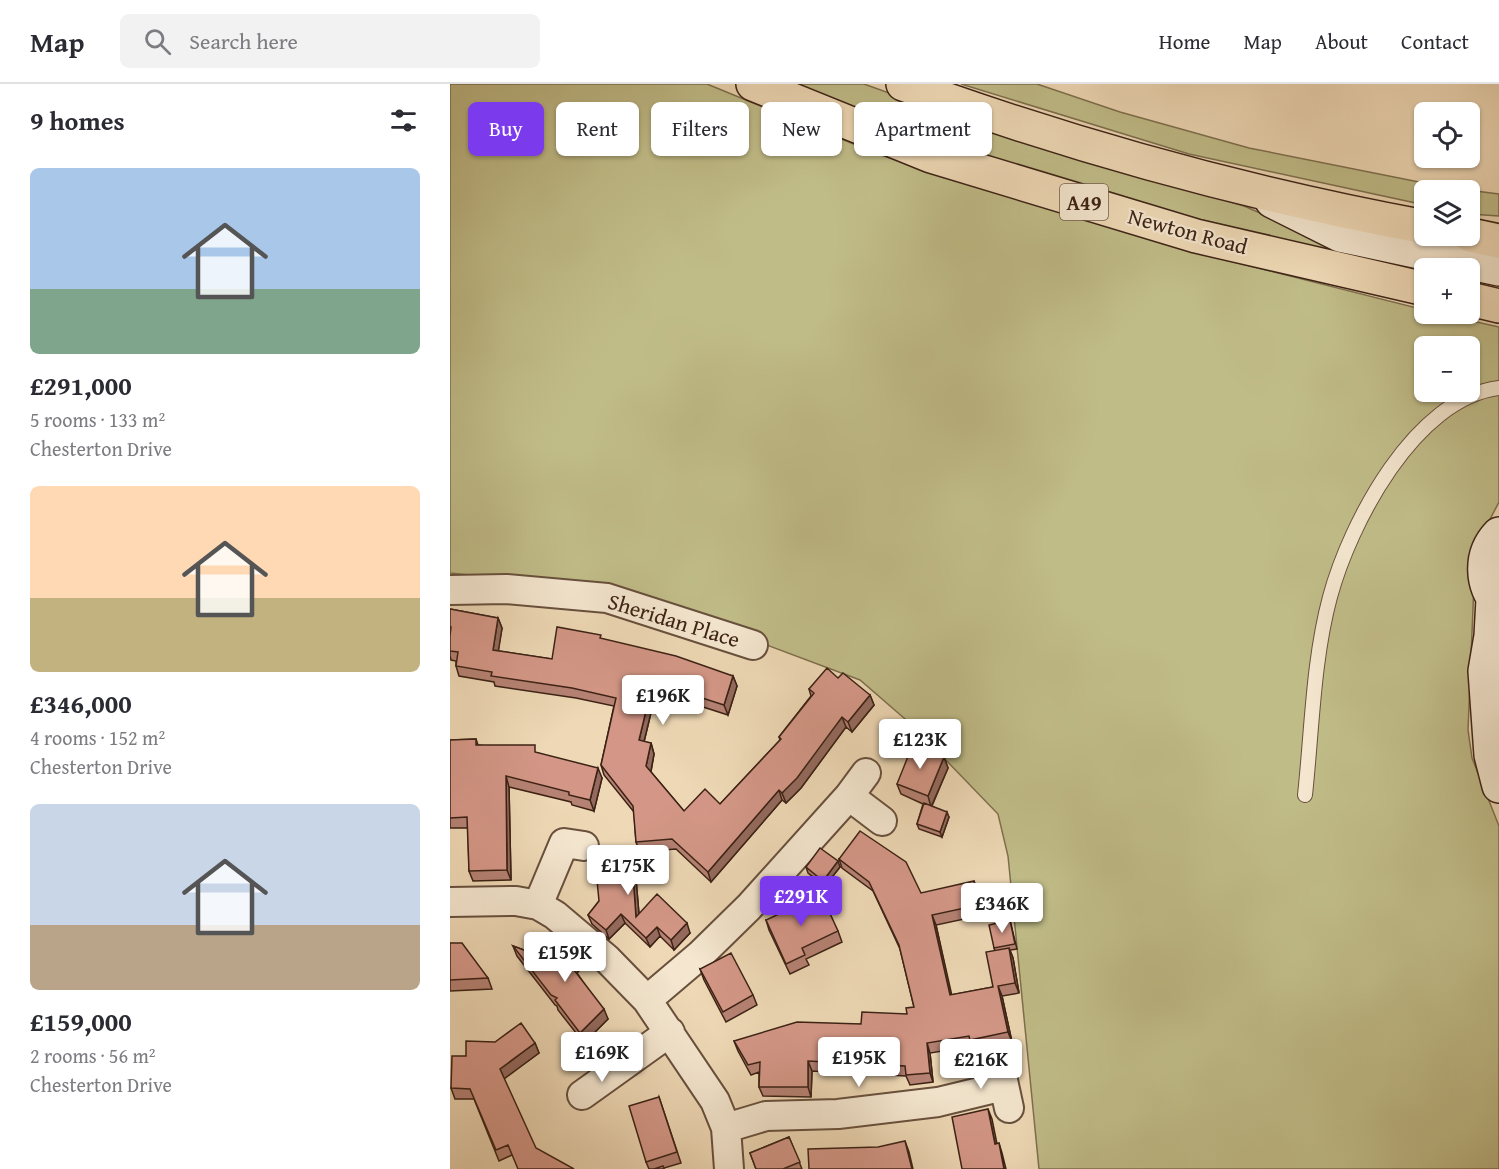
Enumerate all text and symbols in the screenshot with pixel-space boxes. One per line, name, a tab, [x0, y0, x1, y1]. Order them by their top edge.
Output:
search box	[120, 14, 540, 68]
text: Map	[30, 21, 84, 62]
icon: search	[141, 25, 174, 58]
text: Search here	[189, 25, 298, 57]
text: Home	[1159, 26, 1210, 57]
text: Map	[1243, 26, 1282, 57]
text: About	[1315, 26, 1368, 57]
text: Contact	[1401, 26, 1469, 57]
text: 9 homes	[30, 101, 125, 140]
chip: Buy	[468, 102, 544, 156]
chip: Rent	[556, 102, 639, 156]
chip: Filters	[651, 102, 749, 156]
chip: New	[761, 102, 842, 156]
chip: Apartment	[854, 102, 992, 156]
map controls	[1414, 102, 1480, 402]
button: locate	[1414, 102, 1480, 168]
icon: filters	[387, 104, 420, 137]
button: layers	[1414, 180, 1480, 246]
road number: A49	[1060, 184, 1108, 220]
street label: Newton Road	[1125, 200, 1252, 262]
icon: home	[171, 207, 279, 315]
button: +	[1414, 258, 1480, 324]
button: −	[1414, 336, 1480, 402]
text: £291,000	[30, 366, 132, 405]
text: 5 rooms · 133 m²	[30, 405, 165, 434]
text: Chesterton Drive	[30, 434, 172, 463]
icon: home	[171, 525, 279, 633]
street label: Sheridan Place	[604, 585, 744, 655]
pin: £196K	[621, 675, 705, 726]
text: £196K	[636, 680, 690, 709]
text: £346,000	[30, 684, 132, 723]
pin: £123K	[878, 719, 962, 770]
text: 4 rooms · 152 m²	[30, 723, 165, 752]
text: £123K	[893, 724, 947, 753]
text: Chesterton Drive	[30, 752, 172, 781]
icon: home	[171, 843, 279, 951]
pin: £175K	[586, 845, 670, 896]
text: £175K	[601, 850, 655, 879]
pin: £291K	[759, 876, 843, 927]
text: £291K	[774, 881, 828, 910]
pin: £346K	[960, 883, 1044, 934]
text: £346K	[975, 888, 1029, 917]
pin: £159K	[523, 932, 607, 983]
text: £159K	[538, 937, 592, 966]
text: £159,000	[30, 1002, 132, 1041]
pin: £169K	[560, 1032, 644, 1083]
text: £169K	[575, 1037, 629, 1066]
pin: £195K	[817, 1037, 901, 1088]
pin: £216K	[939, 1039, 1023, 1090]
text: 2 rooms · 56 m²	[30, 1041, 156, 1070]
text: £195K	[832, 1042, 886, 1071]
text: £216K	[954, 1044, 1008, 1073]
text: Chesterton Drive	[30, 1070, 172, 1099]

